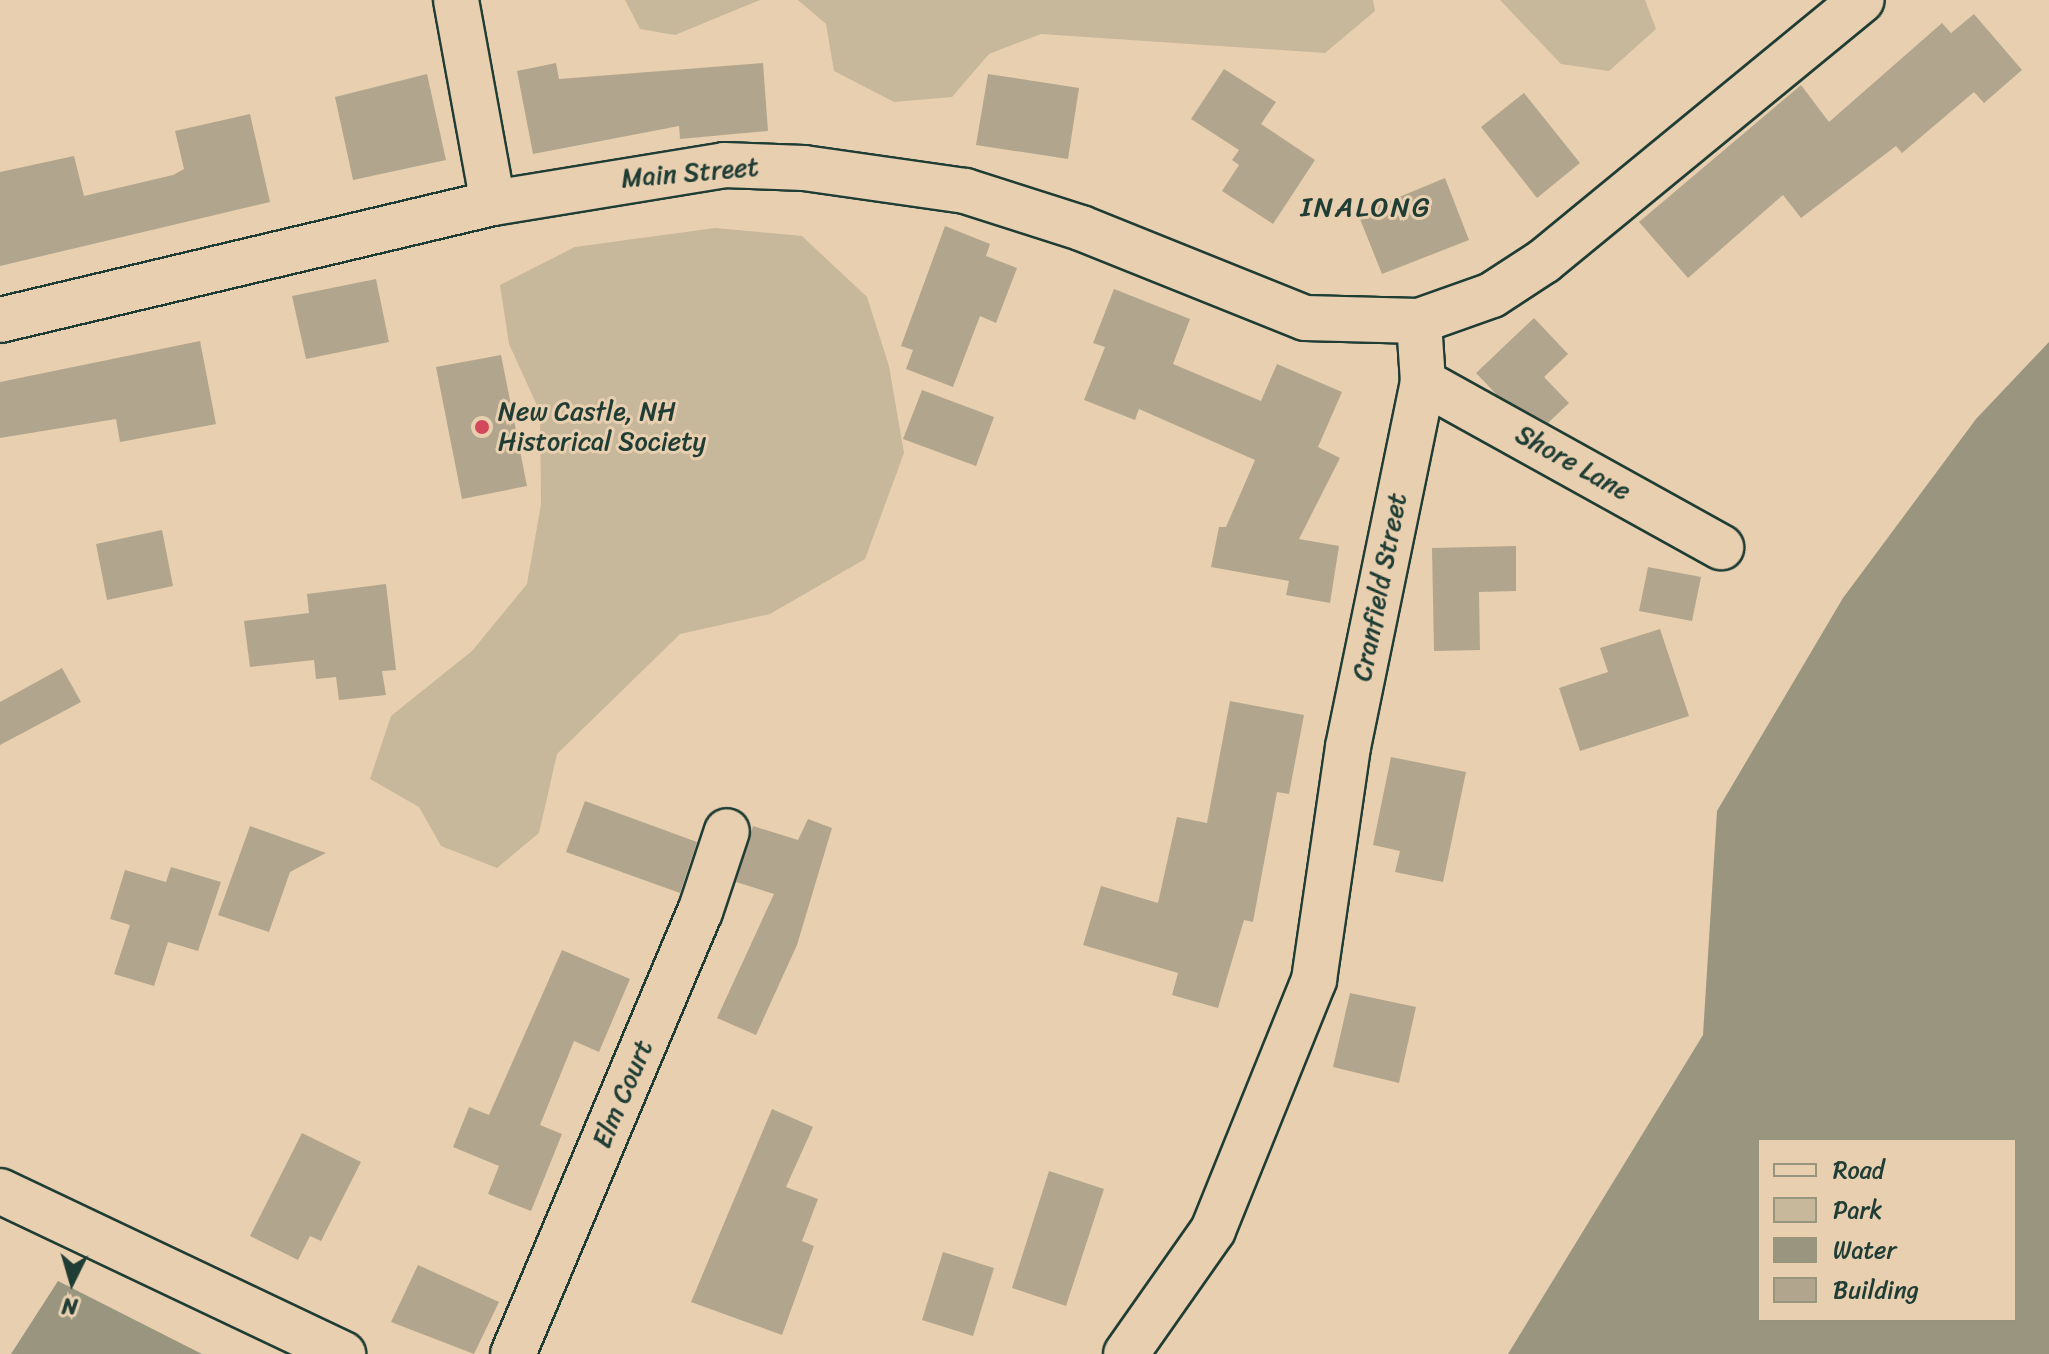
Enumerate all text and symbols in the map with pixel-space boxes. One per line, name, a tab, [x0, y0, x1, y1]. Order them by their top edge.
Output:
street label: Main Street	[620, 151, 760, 195]
district label: INALONG	[1301, 190, 1431, 224]
place label: New Castle, NH Historical Society	[498, 396, 705, 458]
marker: New Castle, NH Historical Society	[473, 418, 491, 436]
street label: Shore Lane	[1510, 419, 1636, 507]
street label: Cranfield Street	[1347, 491, 1413, 683]
street label: Elm Court	[586, 1035, 660, 1153]
legend	[1757, 1138, 2017, 1322]
text: Road	[1833, 1149, 1884, 1191]
text: Park	[1833, 1189, 1882, 1231]
text: Water	[1833, 1229, 1896, 1271]
north arrow	[32, 1242, 112, 1322]
text: Building	[1833, 1269, 1919, 1311]
text: N	[61, 1286, 79, 1326]

